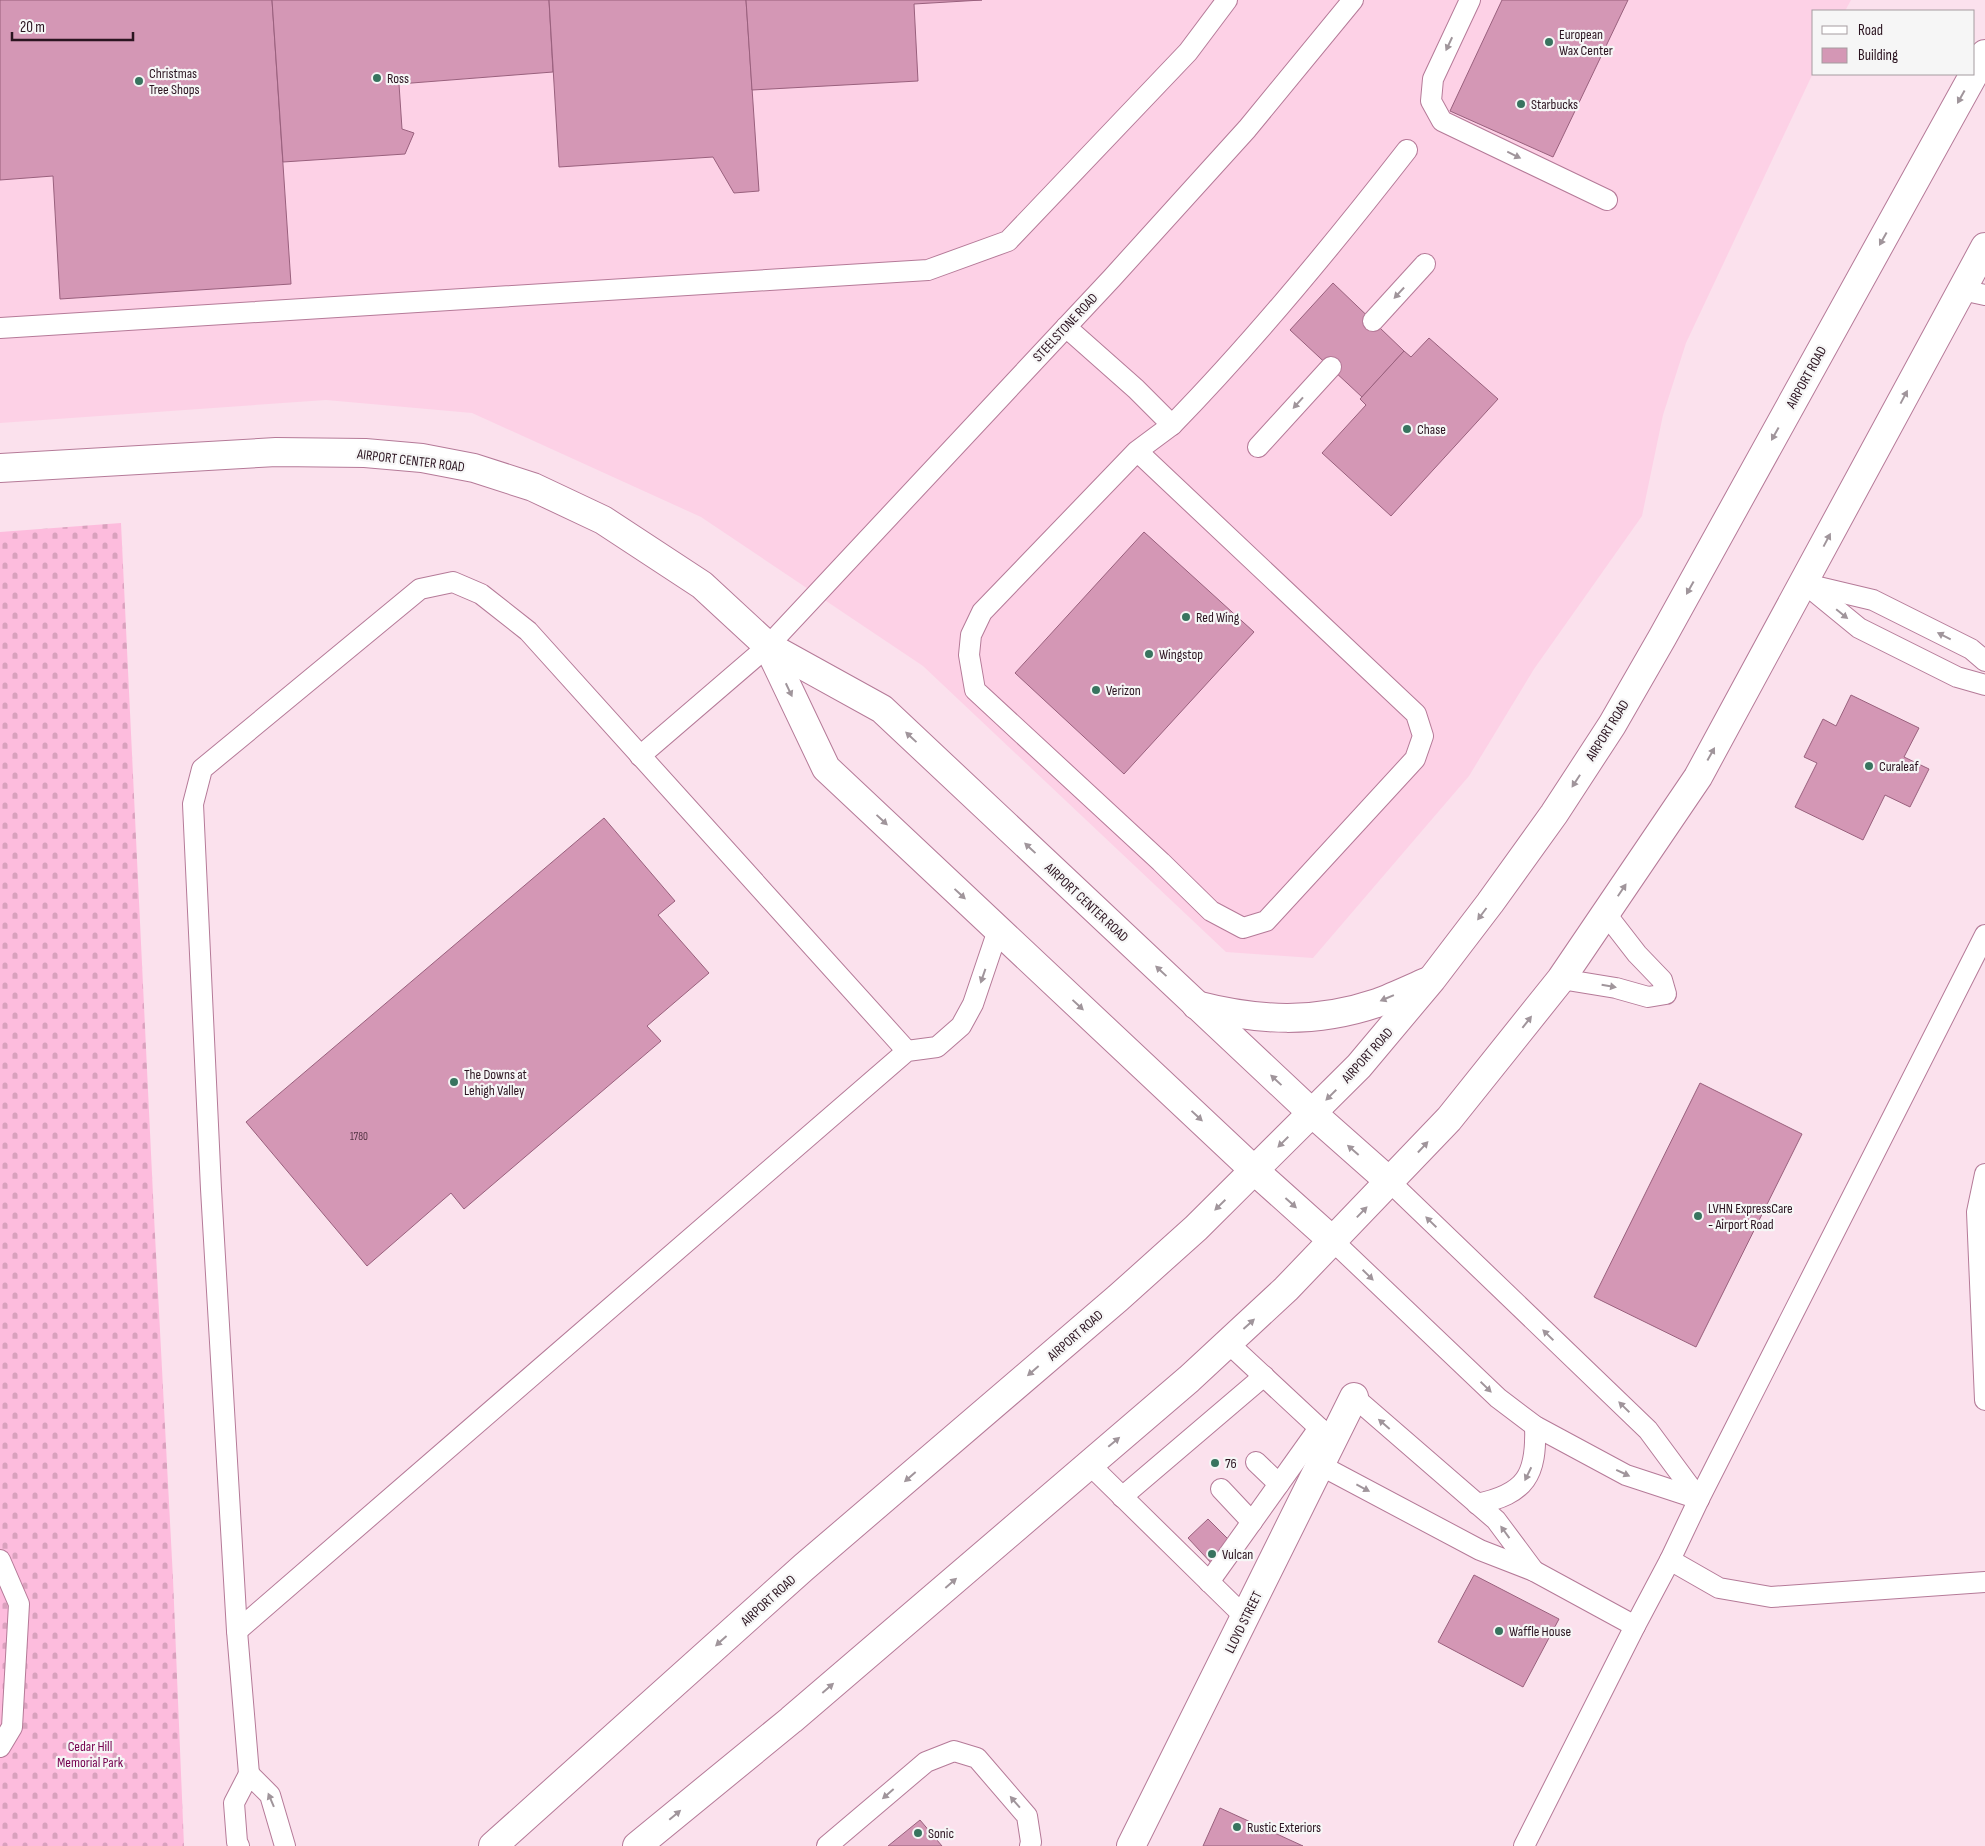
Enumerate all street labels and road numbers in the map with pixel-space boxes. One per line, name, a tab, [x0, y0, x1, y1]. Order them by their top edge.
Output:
street label: STEELSTONE ROAD	[1029, 289, 1102, 365]
street label: AIRPORT ROAD	[1782, 343, 1830, 412]
street label: AIRPORT CENTER ROAD	[355, 445, 466, 476]
street label: AIRPORT ROAD	[1582, 697, 1633, 765]
street label: AIRPORT CENTER ROAD	[1041, 859, 1132, 946]
street label: AIRPORT ROAD	[1338, 1024, 1397, 1087]
street label: AIRPORT ROAD	[1043, 1306, 1107, 1365]
street label: AIRPORT ROAD	[736, 1571, 800, 1630]
street label: LLOYD STREET	[1221, 1588, 1266, 1656]

